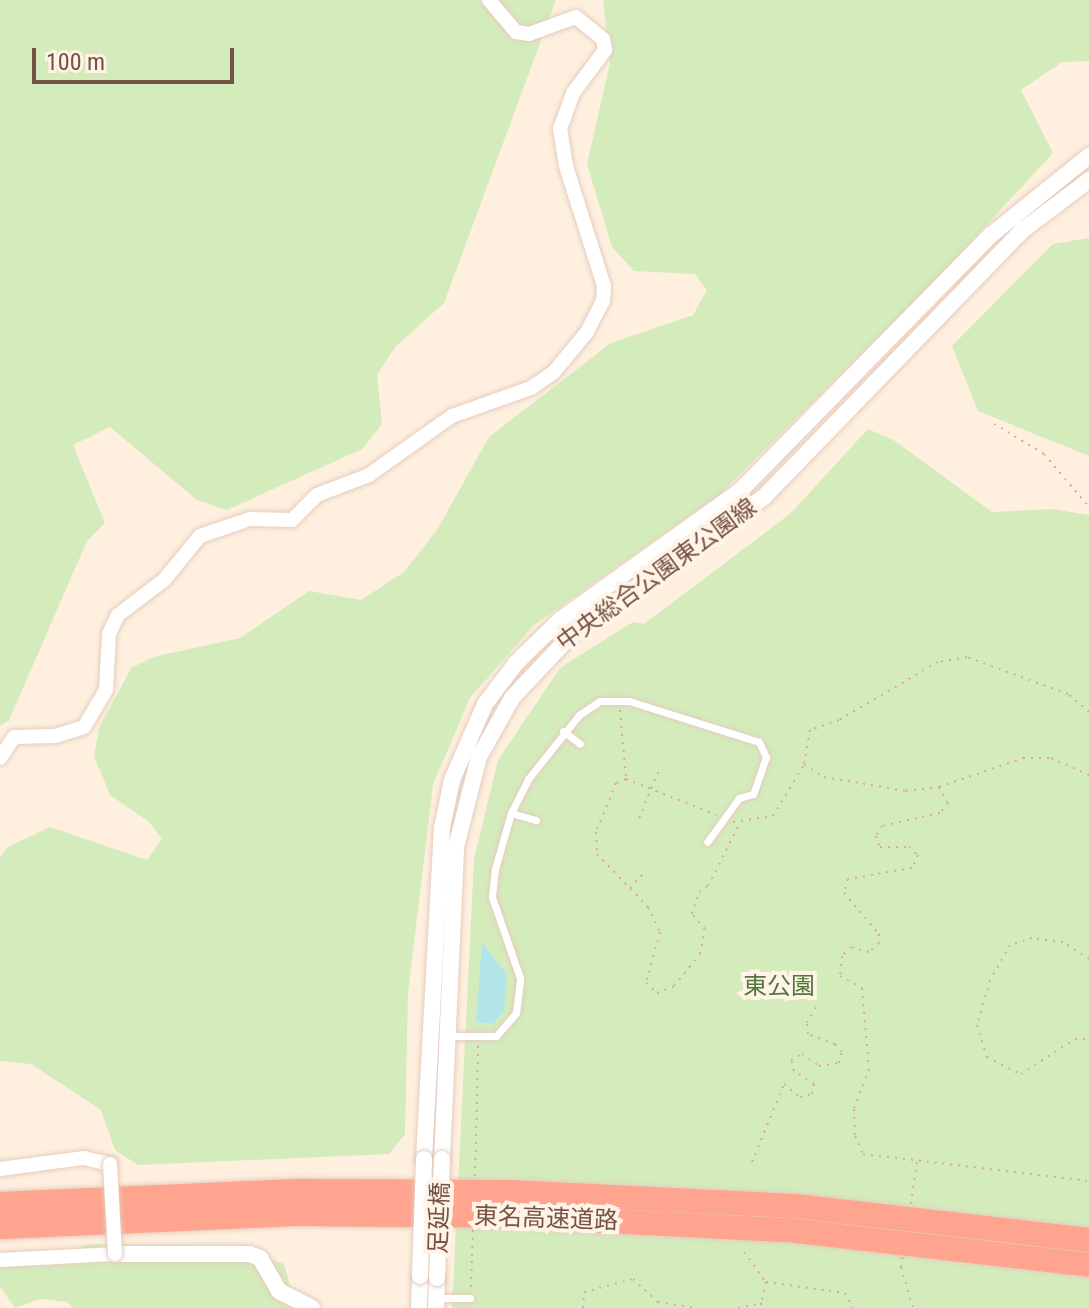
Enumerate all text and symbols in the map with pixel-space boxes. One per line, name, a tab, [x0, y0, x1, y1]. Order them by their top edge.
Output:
scale bar	[36, 32, 238, 82]
text: 100 m	[46, 48, 105, 76]
street label: 中央総合公園東公園線	[551, 493, 763, 657]
park label: 東公園	[743, 973, 815, 1001]
street label: 足延橋	[424, 1182, 456, 1254]
street label: 東名高速道路	[474, 1202, 618, 1236]

